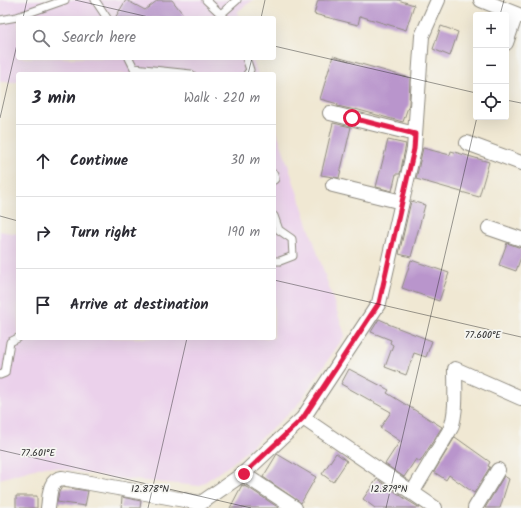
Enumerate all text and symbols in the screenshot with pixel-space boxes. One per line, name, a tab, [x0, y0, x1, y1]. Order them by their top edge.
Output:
map controls	[473, 12, 509, 120]
button: +	[473, 12, 509, 48]
search box	[16, 16, 276, 60]
text: Search here	[62, 26, 136, 50]
icon: search	[30, 27, 52, 49]
button: −	[473, 48, 509, 84]
button: locate	[473, 84, 509, 120]
text: 3 min	[32, 85, 76, 112]
text: Walk · 220 m	[184, 88, 260, 109]
route start	[343, 109, 361, 127]
text: Continue	[70, 149, 128, 173]
icon: ahead	[32, 150, 54, 172]
text: 30 m	[231, 150, 260, 171]
text: Turn right	[70, 221, 137, 245]
icon: right	[32, 222, 54, 244]
text: 190 m	[228, 222, 260, 243]
text: Arrive at destination	[70, 293, 209, 317]
icon: arrive	[32, 294, 54, 316]
text: 77.600°E	[465, 327, 502, 343]
text: 77.601°E	[21, 445, 56, 461]
route end	[235, 465, 253, 483]
text: 12.878°N	[131, 481, 169, 497]
text: 12.879°N	[371, 481, 408, 497]

